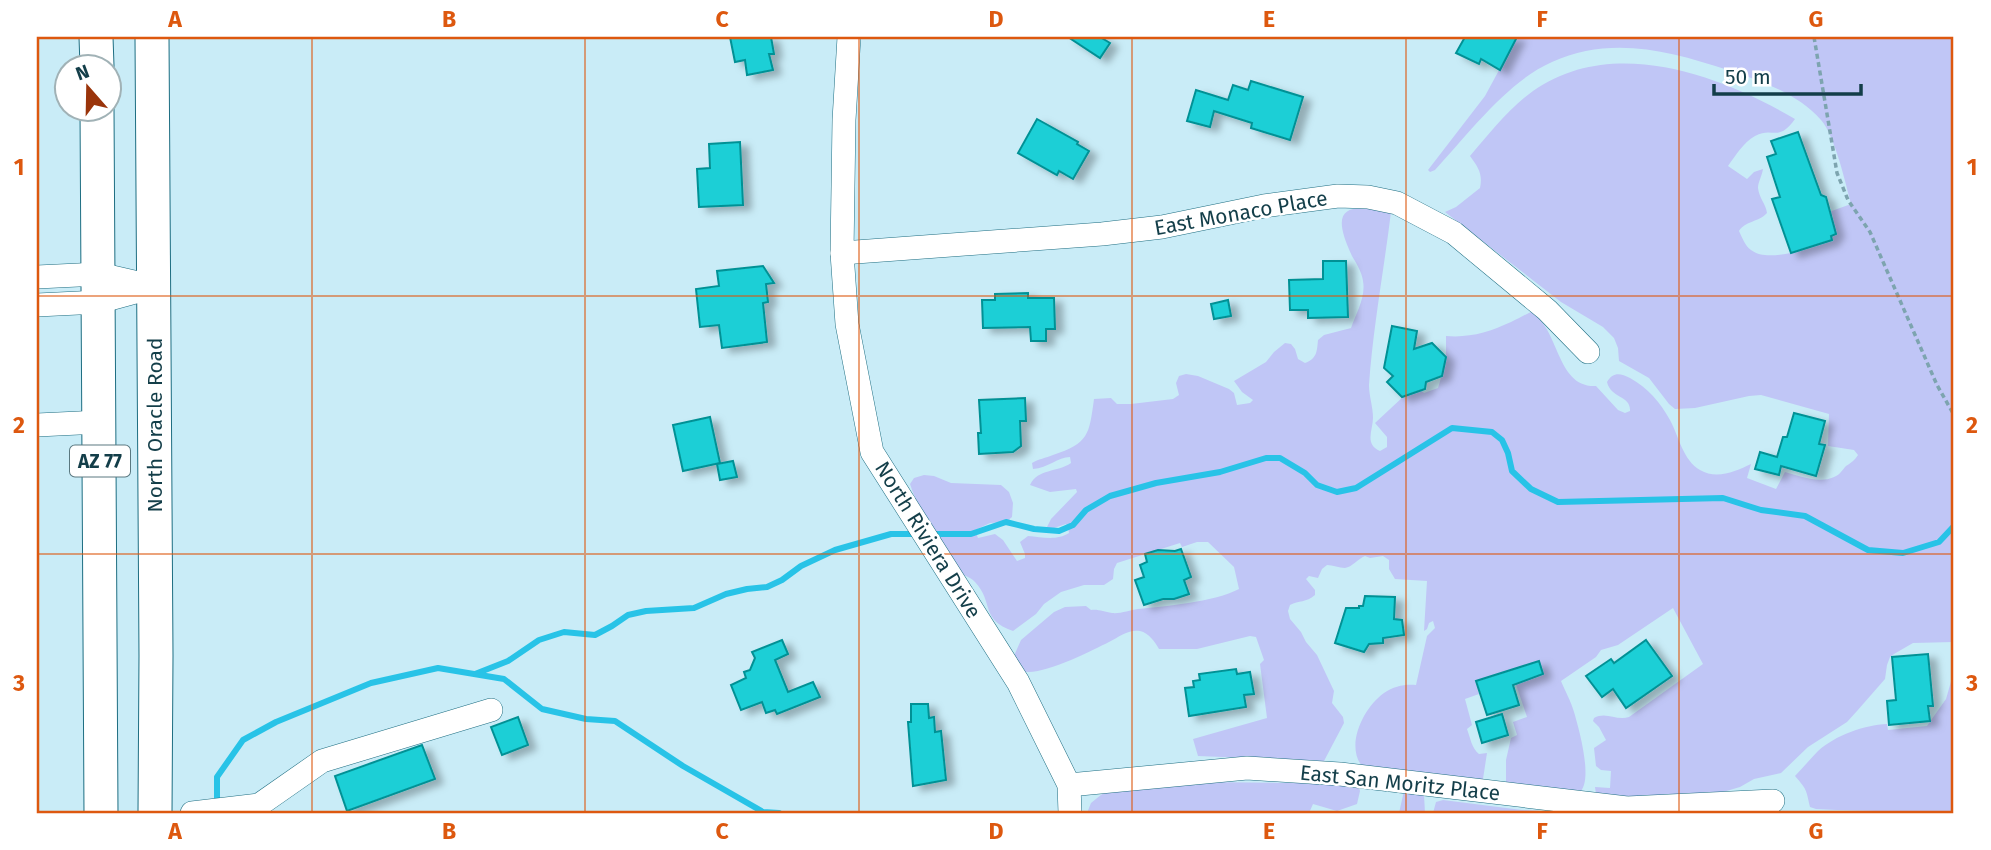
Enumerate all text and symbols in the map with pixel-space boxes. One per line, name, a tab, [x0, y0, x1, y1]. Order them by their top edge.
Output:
text: A	[167, 5, 182, 33]
text: B	[442, 5, 456, 33]
text: C	[715, 5, 729, 33]
text: D	[989, 5, 1004, 33]
text: E	[1263, 5, 1275, 33]
text: F	[1536, 5, 1548, 33]
text: G	[1809, 5, 1823, 33]
north arrow	[52, 52, 122, 122]
scale bar	[1714, 52, 1862, 96]
text: N	[72, 60, 92, 85]
text: 50 m	[1725, 64, 1771, 90]
text: 1	[14, 153, 24, 181]
text: 1	[1967, 153, 1977, 181]
street label: East Monaco Place	[1152, 185, 1330, 241]
street label: North Oracle Road	[142, 337, 168, 513]
text: 2	[13, 411, 25, 439]
text: 2	[1966, 411, 1978, 439]
road number: AZ 77	[70, 446, 130, 476]
street label: North Riviera Drive	[869, 457, 987, 623]
text: 3	[12, 669, 25, 697]
text: 3	[1965, 669, 1978, 697]
street label: East San Moritz Place	[1299, 760, 1501, 806]
text: A	[167, 817, 182, 845]
text: B	[442, 817, 456, 845]
text: C	[715, 817, 729, 845]
text: D	[989, 817, 1004, 845]
text: E	[1263, 817, 1275, 845]
text: F	[1536, 817, 1548, 845]
text: G	[1809, 817, 1823, 845]

